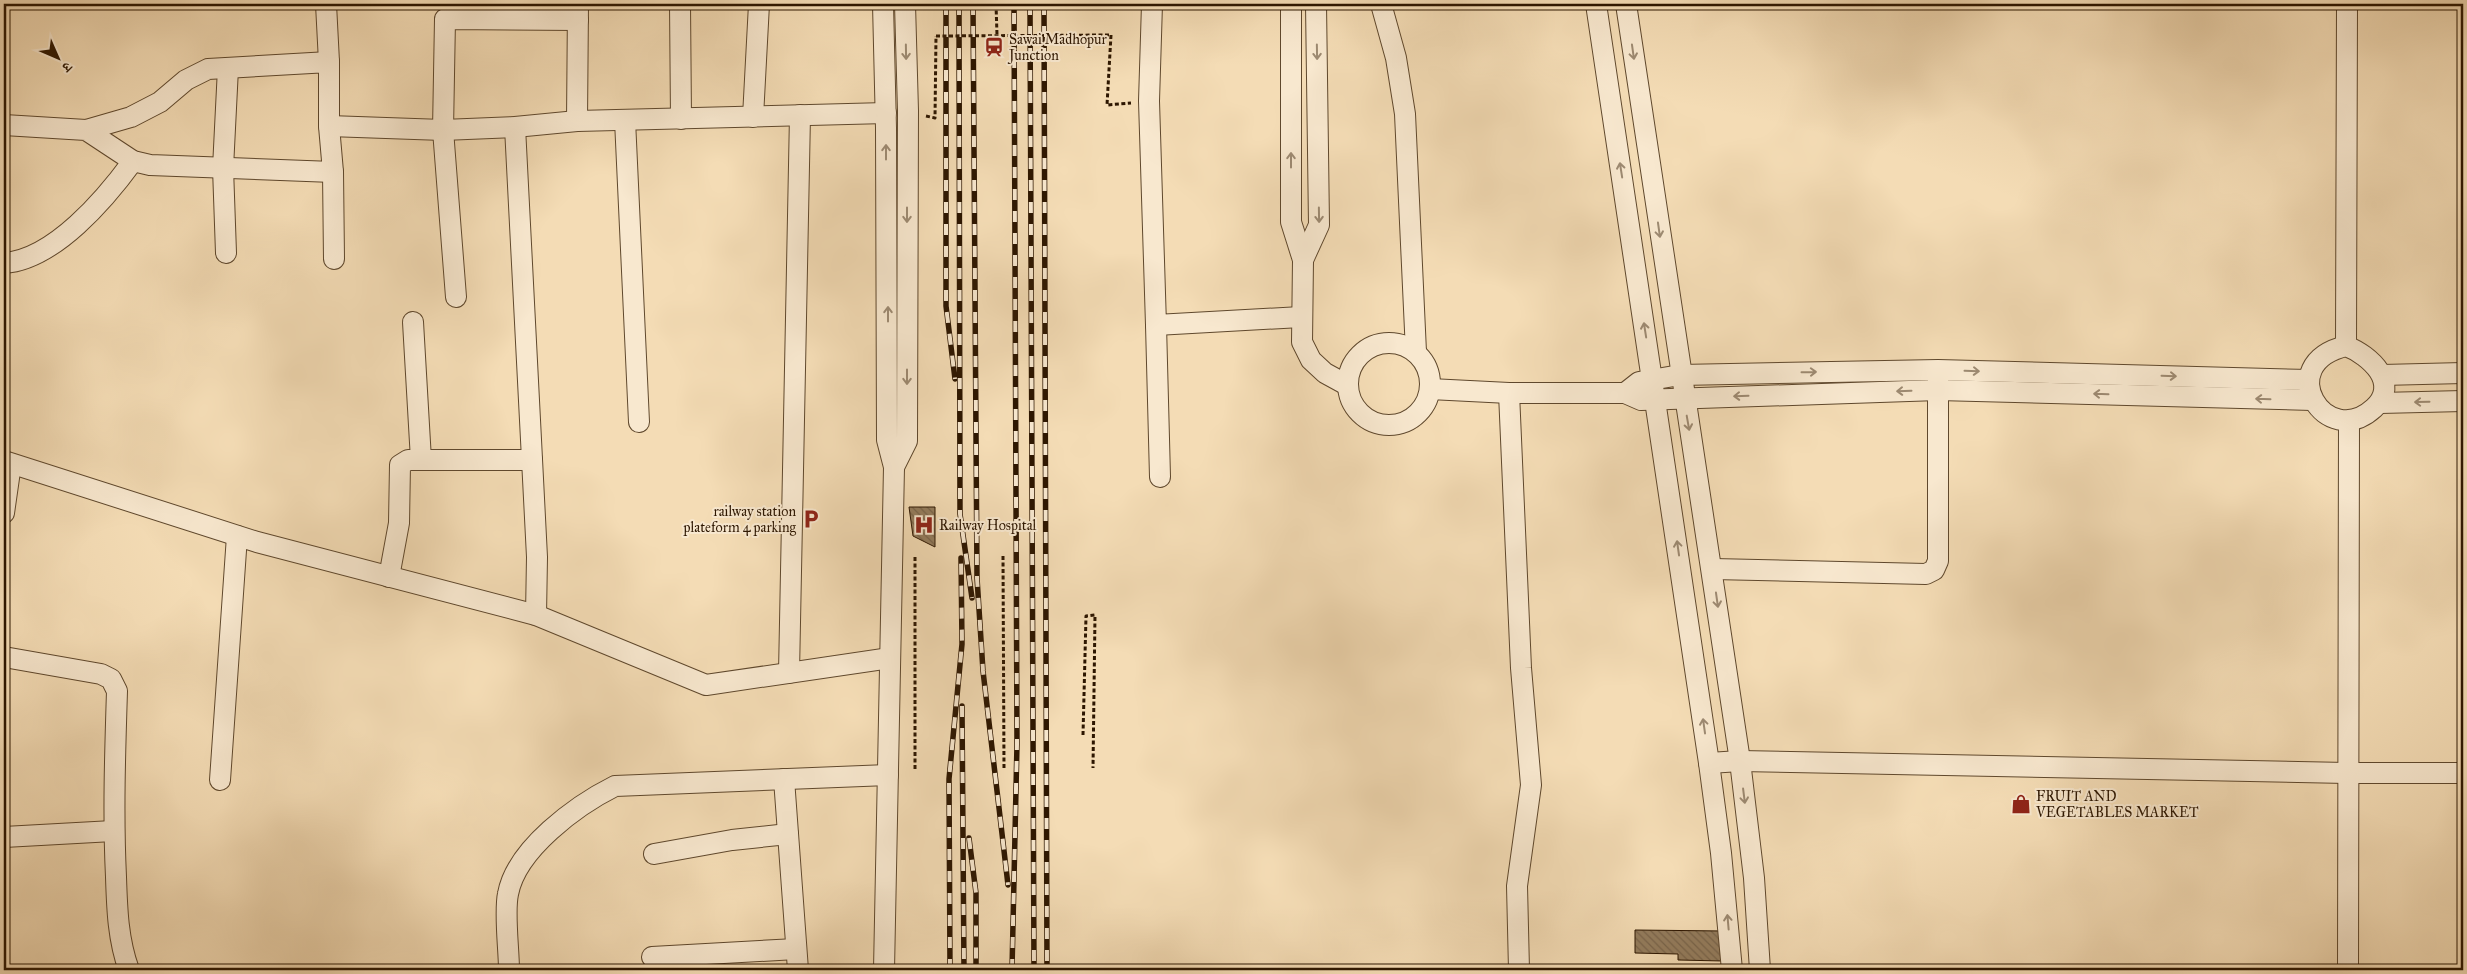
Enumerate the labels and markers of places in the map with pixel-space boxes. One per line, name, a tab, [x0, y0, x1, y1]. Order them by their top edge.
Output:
place label: Sawai Madhopur Junction	[1007, 31, 1108, 65]
station icon: Sawai Madhopur Junction	[983, 36, 1005, 58]
place label: railway station plateform 4 parking	[683, 503, 796, 536]
parking icon: railway station plateform 4 parking	[800, 508, 822, 530]
hospital icon: Railway Hospital	[913, 514, 935, 536]
place label: Railway Hospital	[939, 517, 1037, 534]
place label: FRUIT AND VEGETABLES MARKET	[2035, 788, 2199, 821]
shop icon: FRUIT AND VEGETABLES MARKET	[2010, 793, 2032, 815]

